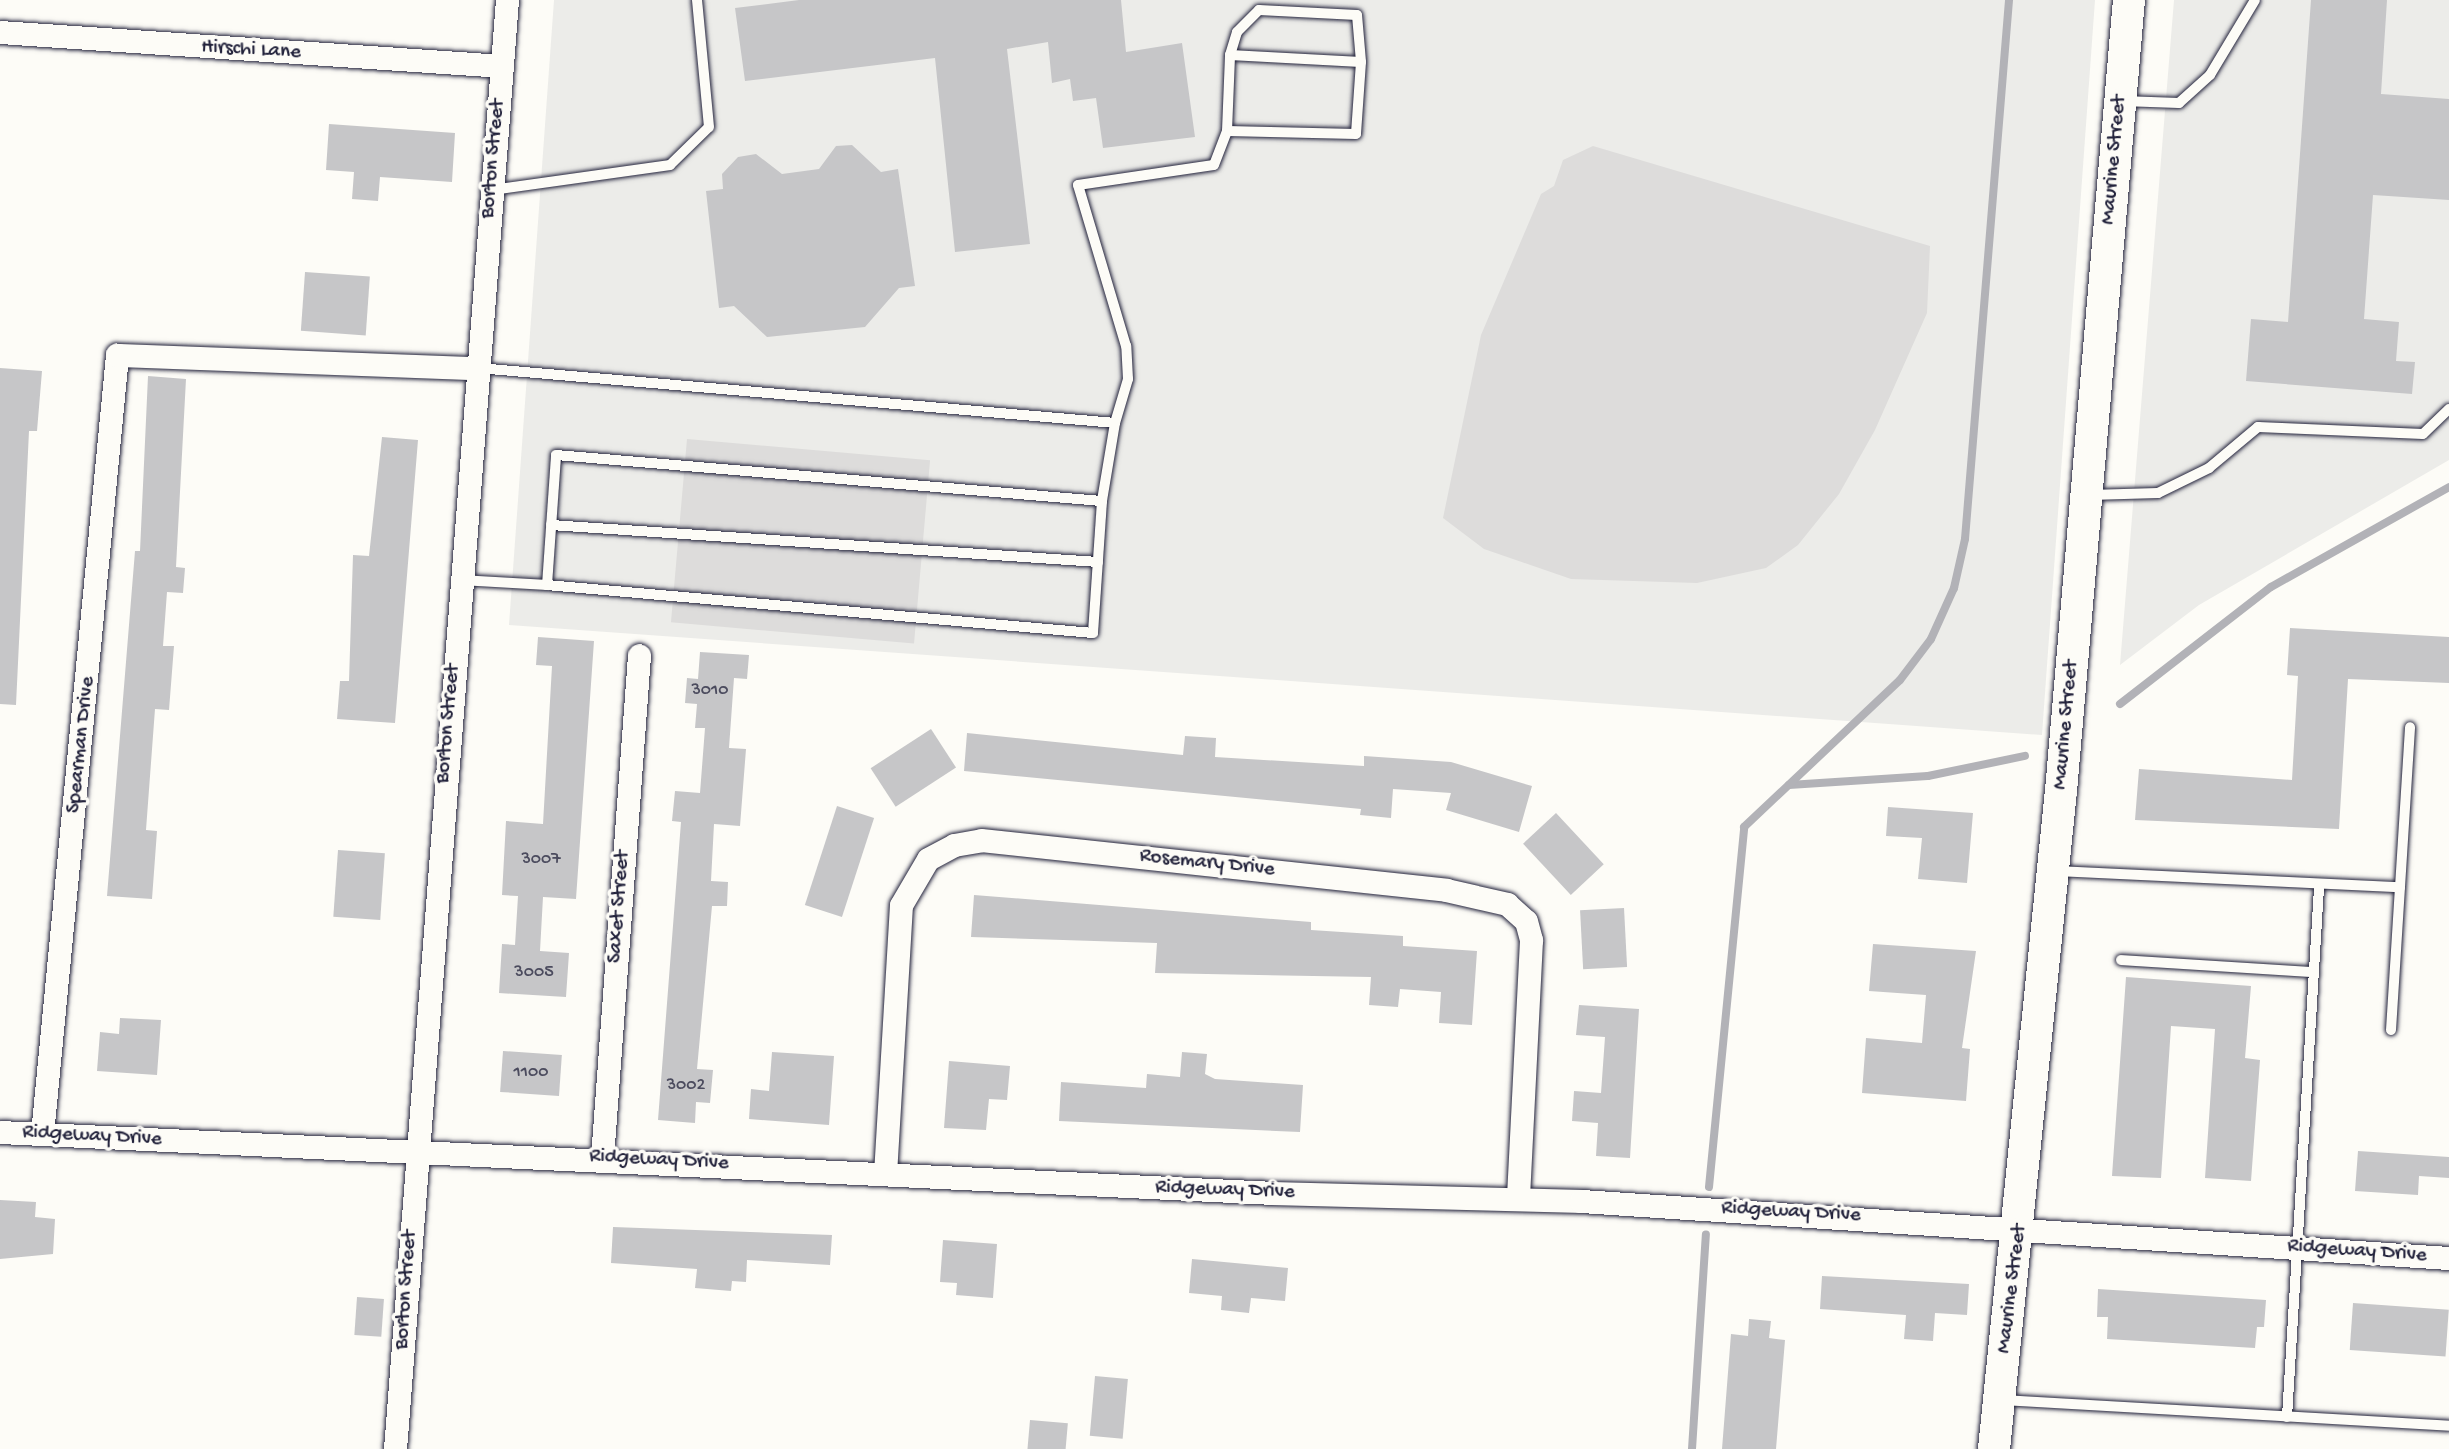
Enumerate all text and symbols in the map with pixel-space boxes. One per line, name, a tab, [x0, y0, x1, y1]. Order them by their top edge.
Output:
street label: Hirschi Lane	[201, 36, 301, 66]
street label: Maurine Street	[2097, 94, 2133, 226]
street label: Borton Street	[476, 98, 512, 220]
street label: Maurine Street	[2049, 659, 2085, 791]
street label: Borton Street	[431, 663, 467, 785]
street label: Spearman Drive	[62, 675, 102, 815]
house number: 3010	[691, 680, 729, 702]
street label: Rosemary Drive	[1138, 844, 1276, 884]
house number: 3007	[521, 849, 561, 871]
street label: Saxet Street	[603, 850, 637, 964]
house number: 3005	[514, 962, 554, 984]
house number: 1100	[514, 1062, 548, 1084]
house number: 3002	[667, 1075, 705, 1097]
street label: Ridgeway Drive	[22, 1121, 162, 1153]
street label: Ridgeway Drive	[589, 1145, 729, 1177]
street label: Ridgeway Drive	[1155, 1176, 1295, 1206]
street label: Ridgeway Drive	[1721, 1197, 1861, 1229]
street label: Maurine Street	[1993, 1223, 2033, 1355]
street label: Borton Street	[390, 1230, 424, 1350]
street label: Ridgeway Drive	[2286, 1235, 2428, 1269]

